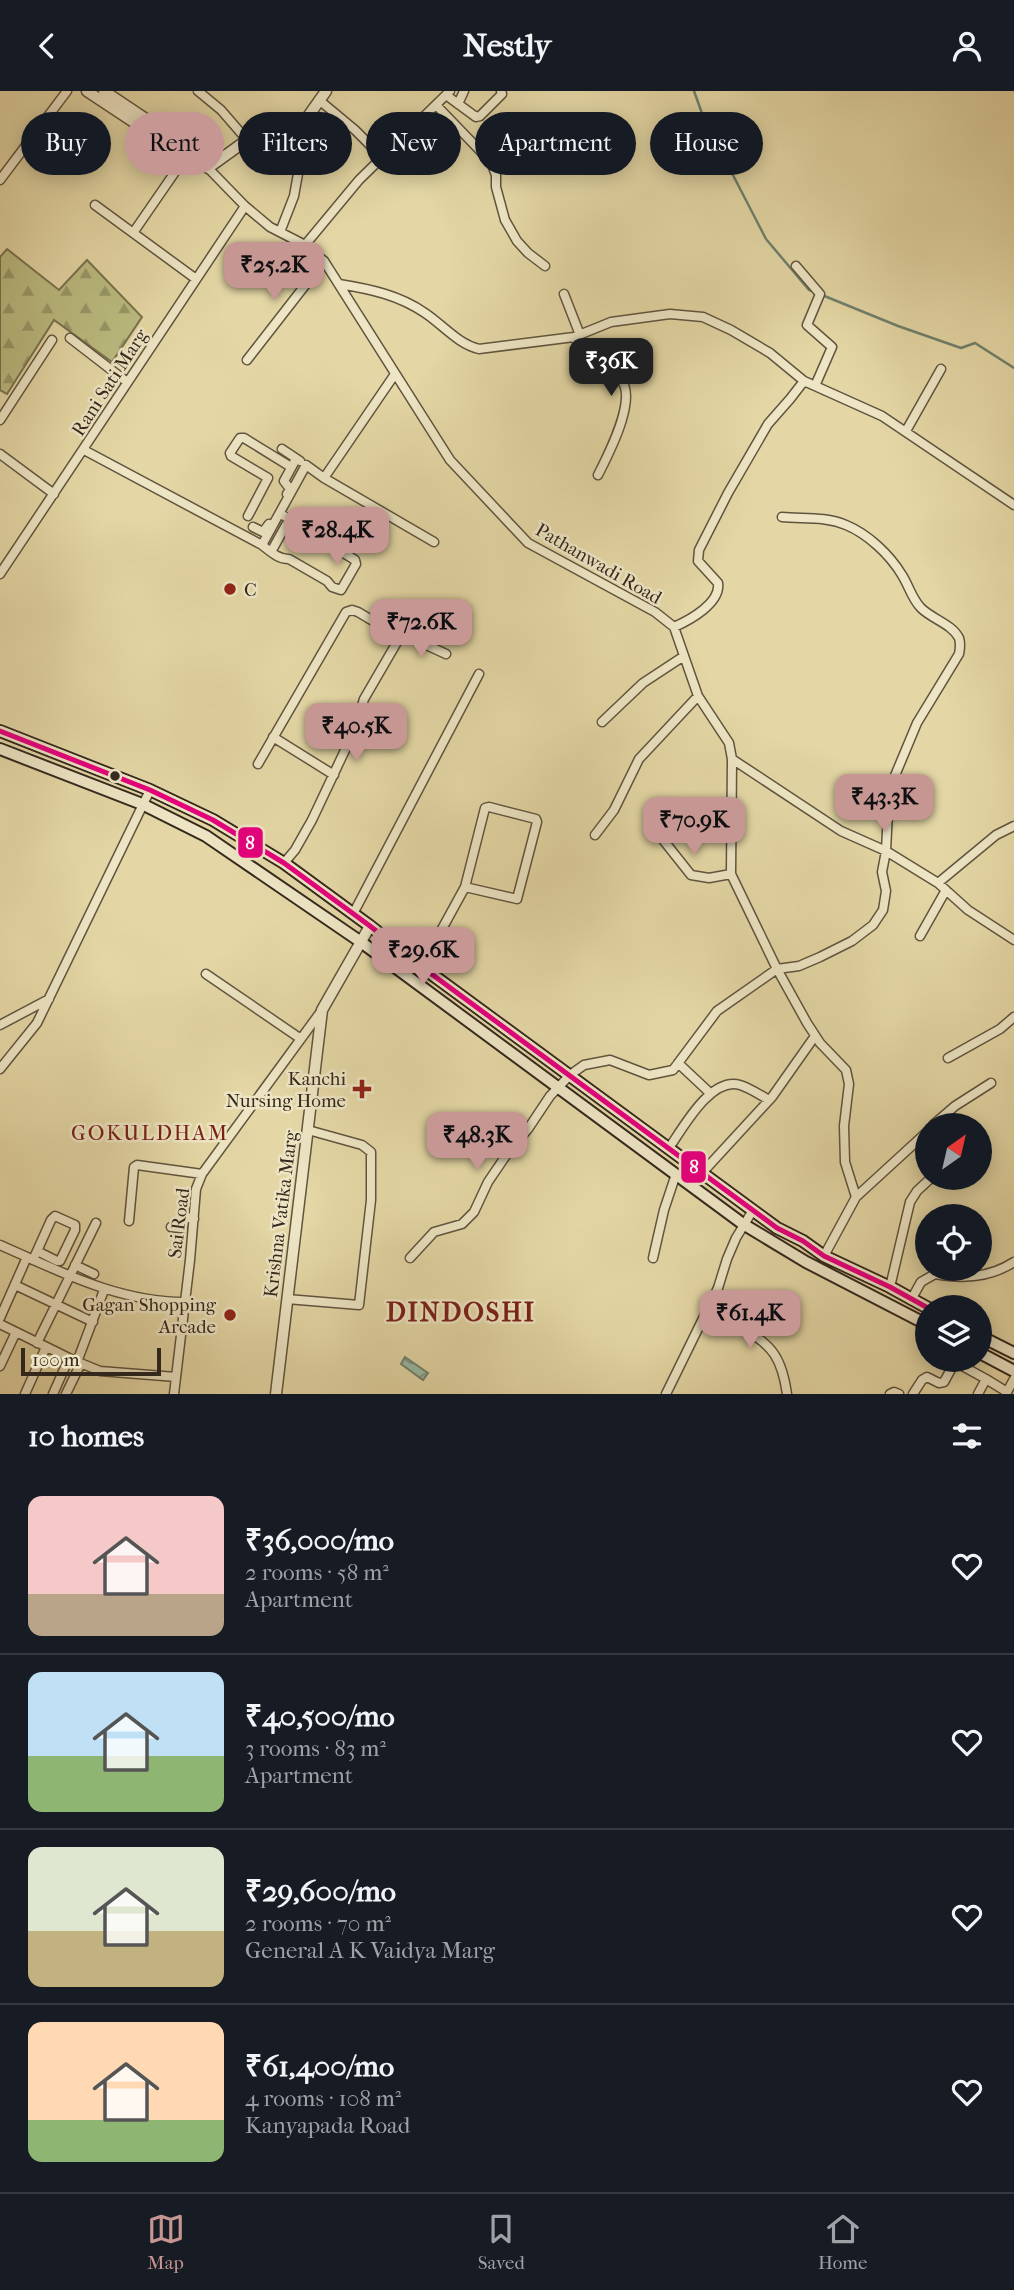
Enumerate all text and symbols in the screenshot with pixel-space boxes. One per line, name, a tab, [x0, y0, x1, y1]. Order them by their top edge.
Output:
icon: back	[28, 27, 66, 65]
text: Nestly	[463, 27, 551, 64]
icon: person	[948, 27, 986, 65]
chip: Buy	[21, 112, 111, 175]
chip: Rent	[125, 112, 224, 175]
chip: Filters	[238, 112, 352, 175]
chip: New	[366, 112, 461, 175]
chip: Apartment	[475, 112, 636, 175]
chip: House	[650, 112, 763, 175]
pin: ₹25.2K	[217, 243, 331, 302]
text: ₹25.2K	[240, 251, 308, 278]
street label: Rani Sati Marg	[67, 324, 153, 440]
pin: ₹36K	[570, 338, 652, 398]
text: ₹36K	[585, 347, 637, 374]
pin: ₹28.4K	[280, 507, 394, 567]
text: ₹28.4K	[301, 516, 373, 543]
street label: Pathanwadi Road	[532, 519, 666, 609]
place label: C	[244, 579, 257, 601]
marker: C	[222, 581, 238, 597]
pin: ₹72.6K	[364, 599, 478, 659]
text: ₹72.6K	[386, 608, 456, 635]
pin: ₹40.5K	[299, 703, 413, 763]
text: ₹40.5K	[321, 712, 391, 739]
unlabelled marker	[108, 769, 122, 783]
pin: ₹43.3K	[827, 775, 941, 834]
text: ₹43.3K	[851, 783, 917, 810]
pin: ₹70.9K	[637, 797, 751, 857]
text: ₹70.9K	[659, 806, 729, 833]
line badge: 8	[237, 826, 264, 859]
text: 8	[245, 832, 255, 854]
pin: ₹29.6K	[366, 927, 480, 987]
text: ₹29.6K	[388, 936, 458, 963]
place label: Kanchi Nursing Home	[226, 1068, 346, 1112]
marker: Kanchi Nursing Home	[352, 1079, 372, 1099]
pin: ₹48.3K	[420, 1112, 534, 1172]
north arrow	[915, 1113, 992, 1190]
map controls	[915, 1113, 992, 1372]
district label: GOKULDHAM	[71, 1121, 229, 1145]
text: ₹48.3K	[443, 1121, 511, 1148]
street label: Krishna Vatika Marg	[260, 1128, 302, 1299]
line badge: 8	[680, 1150, 707, 1184]
text: 8	[689, 1156, 699, 1178]
street label: Sai Road	[164, 1186, 194, 1259]
button: locate	[915, 1204, 992, 1281]
pin: ₹61.4K	[693, 1291, 807, 1350]
place label: Gagan Shopping Arcade	[82, 1294, 217, 1338]
button: layers	[915, 1295, 992, 1372]
district label: DINDOSHI	[386, 1297, 536, 1328]
text: ₹61.4K	[715, 1299, 785, 1326]
marker: Gagan Shopping Arcade	[222, 1307, 238, 1323]
scale bar	[21, 1345, 161, 1377]
text: 100 m	[32, 1349, 80, 1371]
icon: filters	[948, 1417, 986, 1455]
text: 10 homes	[28, 1419, 144, 1454]
text: ₹36,000/mo	[245, 1523, 394, 1558]
icon: home	[84, 1524, 168, 1608]
icon: heart	[948, 1547, 986, 1585]
text: 2 rooms · 58 m²	[245, 1559, 389, 1586]
text: Apartment	[245, 1586, 353, 1613]
text: ₹40,500/mo	[245, 1699, 395, 1734]
icon: home	[84, 1700, 168, 1784]
icon: heart	[948, 1723, 986, 1761]
text: 3 rooms · 83 m²	[245, 1735, 386, 1762]
text: Apartment	[245, 1762, 353, 1789]
text: ₹29,600/mo	[245, 1874, 396, 1909]
icon: home	[84, 1875, 168, 1959]
icon: heart	[948, 1898, 986, 1936]
text: 2 rooms · 70 m²	[245, 1910, 391, 1937]
text: General A K Vaidya Marg	[245, 1937, 495, 1964]
text: ₹61,400/mo	[245, 2049, 394, 2084]
icon: home	[84, 2050, 168, 2134]
icon: heart	[948, 2073, 986, 2111]
text: 4 rooms · 108 m²	[245, 2085, 401, 2112]
text: Kanyapada Road	[245, 2112, 410, 2139]
tab: Map	[147, 2210, 185, 2274]
tab: Saved	[478, 2210, 525, 2274]
tab: Home	[818, 2210, 867, 2274]

